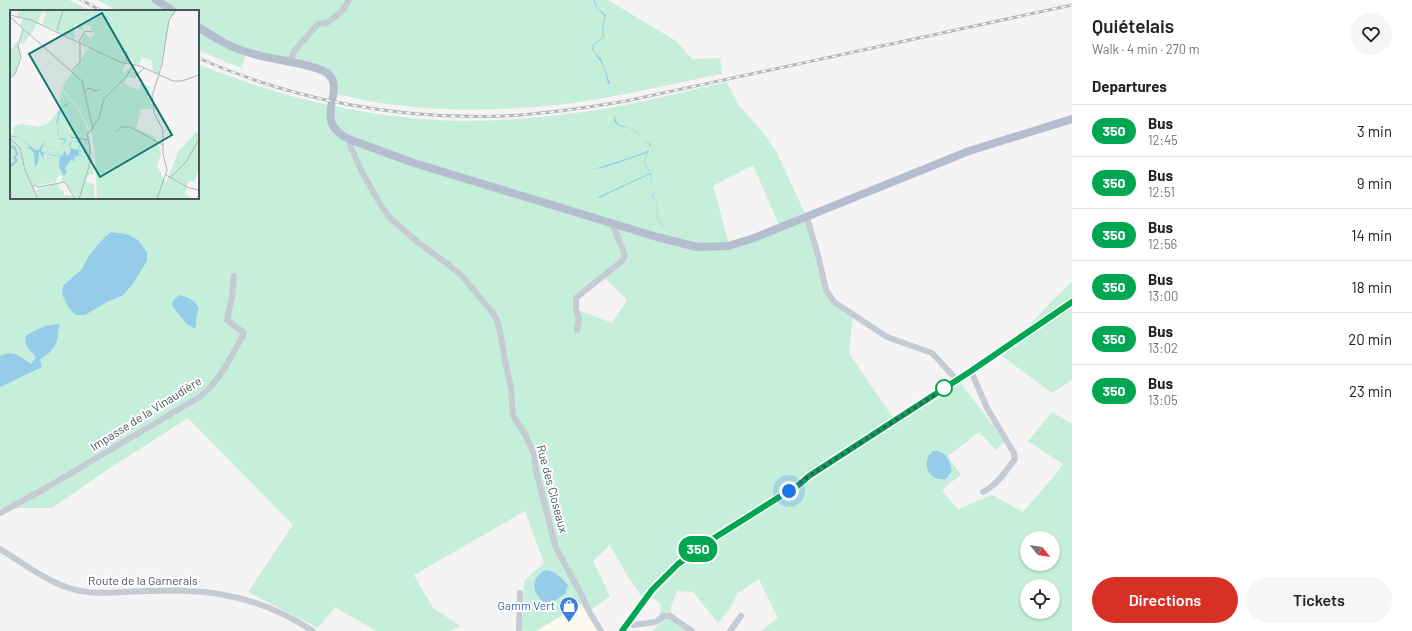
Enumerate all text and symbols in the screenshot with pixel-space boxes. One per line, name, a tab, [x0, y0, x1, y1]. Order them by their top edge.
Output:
inset map	[10, 10, 199, 199]
button: heart	[1350, 13, 1392, 55]
text: Quiételais	[1092, 14, 1174, 37]
text: Walk · 4 min · 270 m	[1092, 41, 1199, 57]
text: Departures	[1092, 77, 1167, 95]
text: Bus	[1148, 114, 1173, 132]
text: 350	[1102, 122, 1126, 139]
text: 3 min	[1357, 122, 1392, 140]
text: 12:45	[1148, 132, 1178, 148]
text: Bus	[1148, 166, 1173, 184]
text: 350	[1102, 174, 1126, 191]
text: 9 min	[1357, 174, 1392, 192]
text: 12:51	[1148, 184, 1175, 200]
text: Bus	[1148, 218, 1173, 236]
text: 350	[1102, 226, 1126, 243]
text: 14 min	[1351, 226, 1392, 244]
text: 12:56	[1148, 236, 1177, 252]
text: Bus	[1148, 270, 1173, 288]
text: 350	[1102, 278, 1126, 295]
text: 18 min	[1352, 278, 1392, 296]
text: 13:00	[1148, 288, 1178, 304]
text: Bus	[1148, 322, 1173, 340]
text: 350	[1102, 330, 1126, 347]
text: 20 min	[1348, 330, 1392, 348]
text: 13:02	[1148, 340, 1178, 356]
street label: Impasse de la Vinaudière	[87, 373, 204, 453]
text: Bus	[1148, 374, 1173, 392]
unlabelled marker	[935, 379, 953, 397]
text: 350	[1102, 382, 1126, 399]
text: 23 min	[1349, 382, 1392, 400]
text: 13:05	[1148, 392, 1178, 408]
street label: Rue des Closeaux	[534, 443, 572, 535]
your location	[779, 481, 799, 501]
north arrow	[1020, 531, 1060, 571]
map controls	[1020, 531, 1060, 619]
line badge: 350	[675, 536, 721, 562]
text: 350	[686, 540, 710, 557]
street label: Route de la Garnerais	[88, 573, 198, 587]
button: Directions	[1092, 577, 1238, 623]
button: Tickets	[1246, 577, 1392, 623]
button: locate	[1020, 579, 1060, 619]
shop icon: Gamm Vert	[558, 595, 580, 623]
place label: Gamm Vert	[498, 598, 555, 612]

